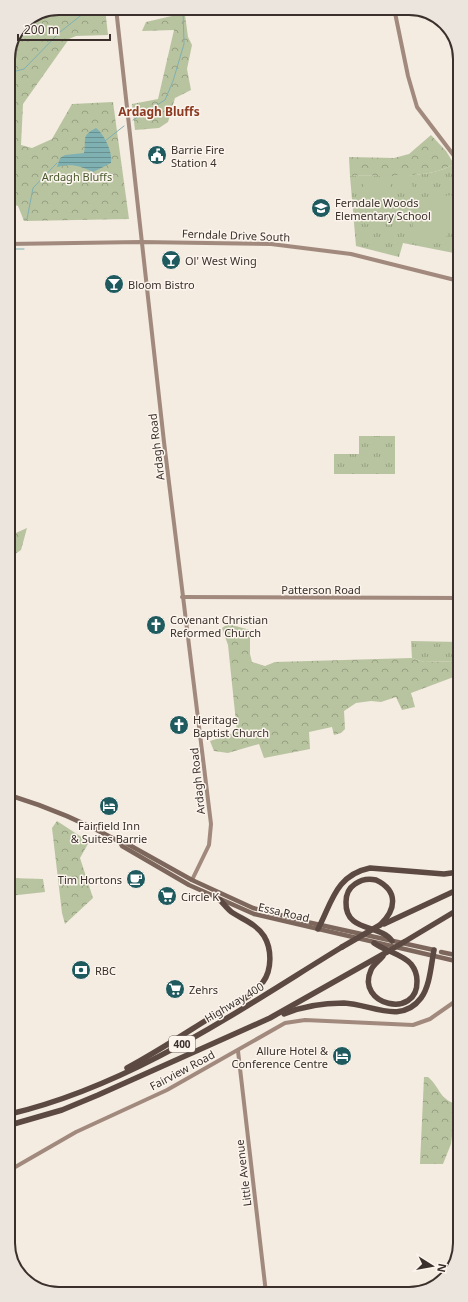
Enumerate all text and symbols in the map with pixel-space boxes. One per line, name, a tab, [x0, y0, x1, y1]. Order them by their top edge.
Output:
scale bar	[18, 16, 110, 42]
text: 200 m	[24, 21, 59, 38]
district label: Ardagh Bluffs	[118, 103, 200, 120]
place label: Barrie Fire Station 4	[171, 142, 224, 170]
public building icon: Barrie Fire Station 4	[146, 144, 168, 166]
park label: Ardagh Bluffs	[42, 169, 112, 184]
place label: Ferndale Woods Elementary School	[335, 195, 431, 223]
school or university icon: Ferndale Woods Elementary School	[310, 197, 332, 219]
street label: Ferndale Drive South	[182, 226, 290, 244]
bar icon: Ol' West Wing	[160, 249, 182, 271]
place label: Ol' West Wing	[185, 253, 257, 268]
bar icon: Bloom Bistro	[103, 273, 125, 295]
place label: Bloom Bistro	[128, 277, 195, 292]
street label: Ardagh Road	[144, 413, 168, 481]
street label: Patterson Road	[281, 582, 361, 597]
place label: Covenant Christian Reformed Church	[170, 612, 268, 640]
church icon: Covenant Christian Reformed Church	[145, 614, 167, 636]
place label: Heritage Baptist Church	[193, 712, 269, 740]
church icon: Heritage Baptist Church	[168, 714, 190, 736]
street label: Ardagh Road	[186, 747, 208, 815]
hotel icon: Fairfield Inn & Suites Barrie	[98, 795, 120, 817]
place label: Fairfield Inn & Suites Barrie	[71, 818, 147, 846]
cafe icon: Tim Hortons	[125, 868, 147, 890]
place label: Tim Hortons	[58, 872, 122, 887]
supermarket icon: Circle K	[156, 885, 178, 907]
place label: Circle K	[181, 889, 219, 904]
street label: Essa Road	[257, 899, 311, 925]
bank icon: RBC	[70, 959, 92, 981]
place label: RBC	[95, 963, 116, 978]
supermarket icon: Zehrs	[164, 978, 186, 1000]
street label: Highway 400	[202, 978, 266, 1026]
place label: Zehrs	[189, 982, 218, 997]
road number: 400	[169, 1036, 195, 1052]
place label: Allure Hotel & Conference Centre	[231, 1043, 329, 1071]
hotel icon: Allure Hotel & Conference Centre	[331, 1045, 353, 1067]
street label: Fairview Road	[147, 1047, 217, 1093]
street label: Little Avenue	[231, 1139, 255, 1207]
north arrow	[412, 1246, 452, 1286]
text: N	[434, 1262, 451, 1274]

